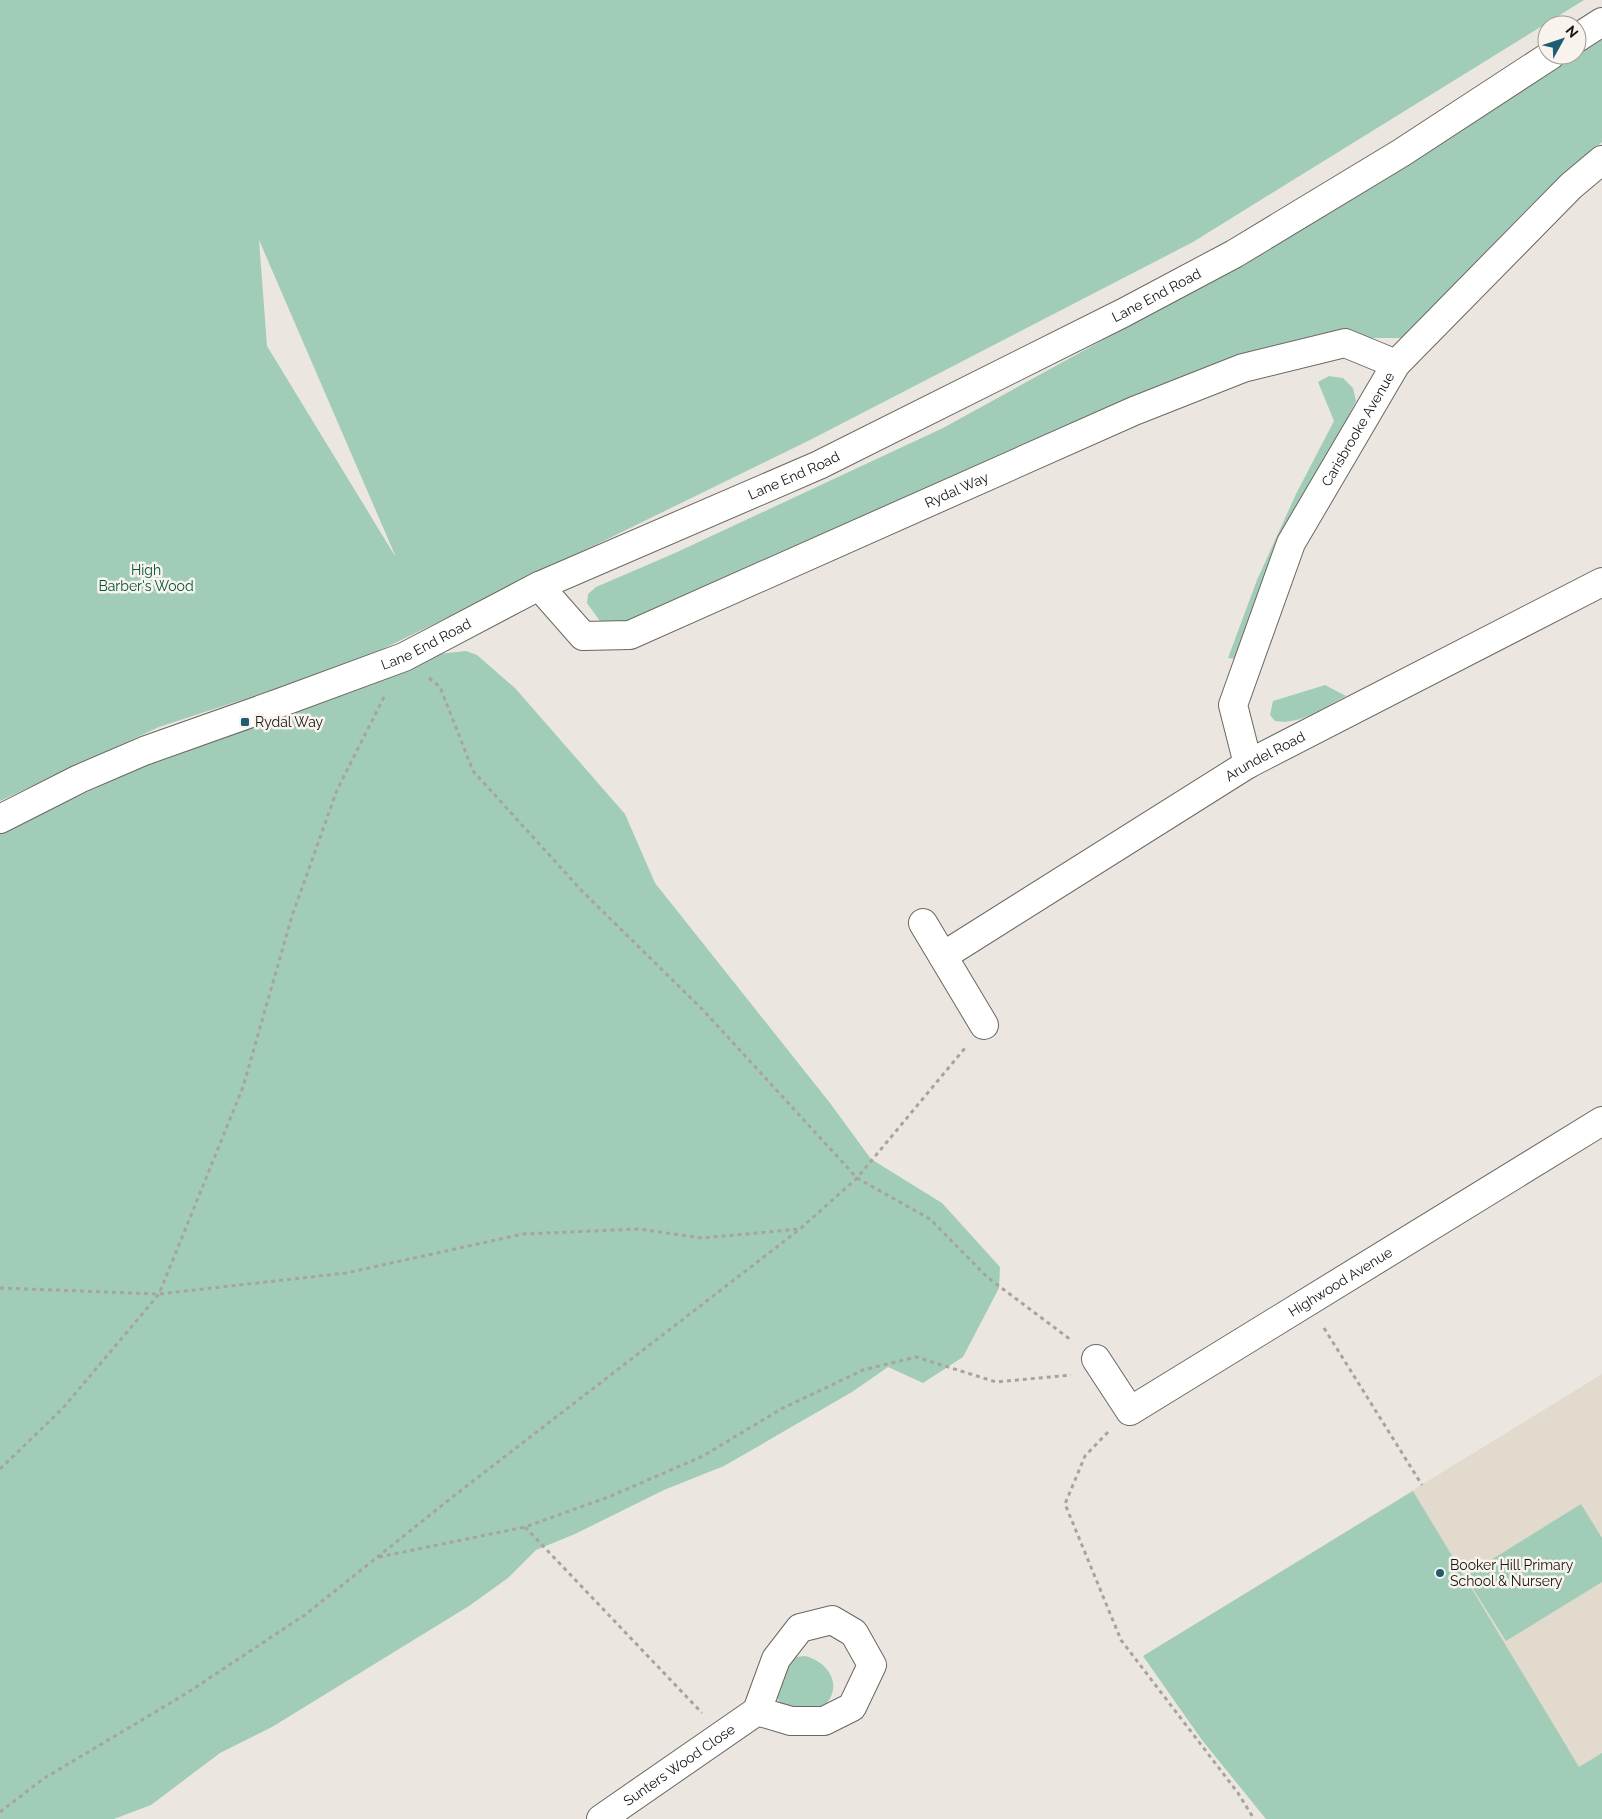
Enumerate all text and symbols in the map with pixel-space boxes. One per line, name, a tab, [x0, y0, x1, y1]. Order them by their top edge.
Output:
north arrow	[1537, 15, 1587, 65]
text: N	[1562, 22, 1582, 41]
street label: Lane End Road	[1109, 265, 1204, 325]
street label: Carisbrooke Avenue	[1318, 369, 1398, 489]
street label: Lane End Road	[746, 448, 842, 503]
street label: Rydal Way	[922, 469, 991, 511]
park label: High Barber's Wood	[98, 562, 194, 594]
street label: Lane End Road	[379, 615, 474, 673]
place label: Rydal Way	[255, 714, 324, 730]
marker: Rydal Way	[239, 716, 251, 728]
street label: Arundel Road	[1222, 728, 1308, 784]
street label: Highwood Avenue	[1285, 1244, 1395, 1320]
place label: Booker Hill Primary School & Nursery	[1450, 1557, 1574, 1589]
marker: Booker Hill Primary School & Nursery	[1434, 1567, 1446, 1579]
street label: Sunters Wood Close	[620, 1721, 738, 1809]

